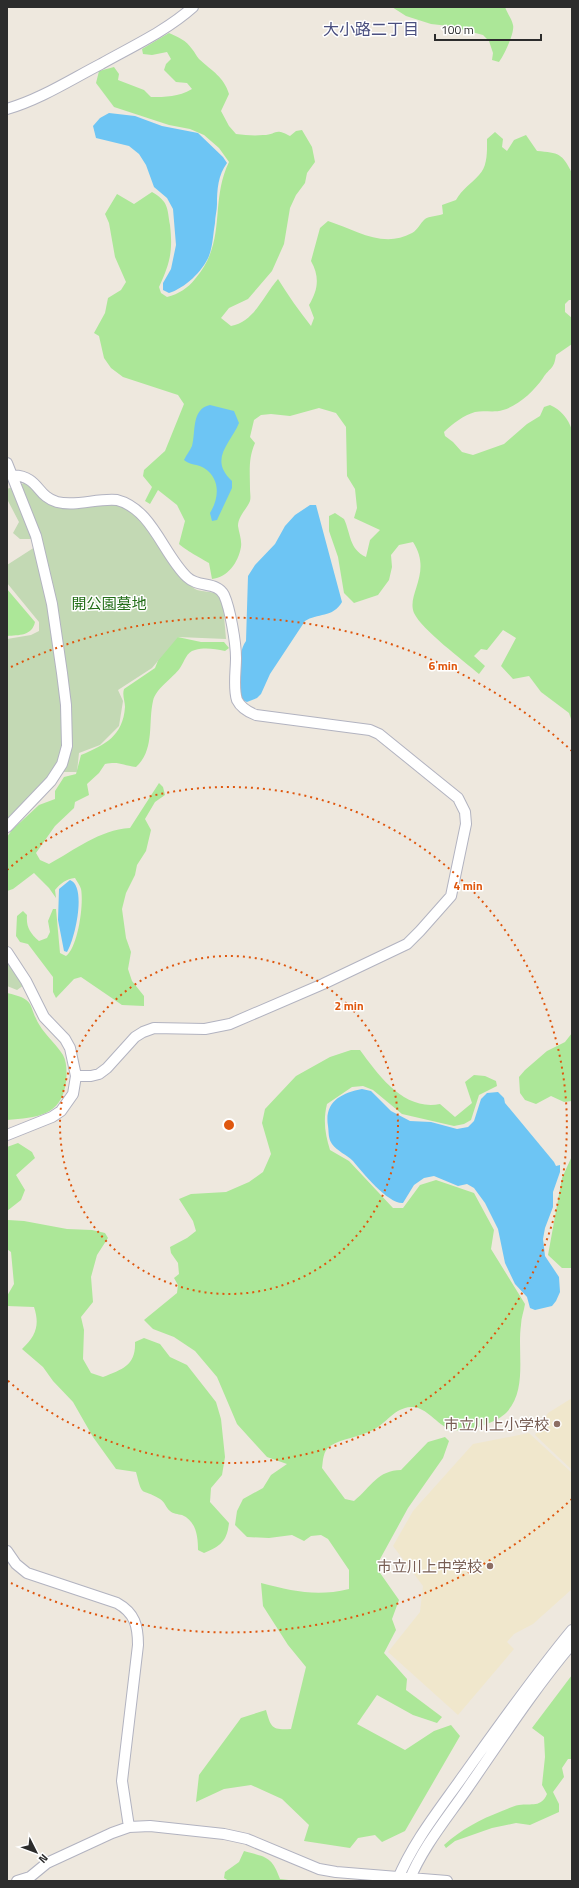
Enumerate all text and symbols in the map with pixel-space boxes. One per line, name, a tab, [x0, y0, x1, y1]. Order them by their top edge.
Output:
scale bar	[435, 16, 541, 42]
district label: 大小路二丁目	[323, 17, 419, 41]
text: 100 m	[441, 20, 474, 39]
park label: 開公園墓地	[71, 592, 147, 615]
text: 6 min	[428, 656, 458, 675]
text: 4 min	[453, 876, 483, 895]
text: 2 min	[334, 996, 364, 1015]
centre of rings	[222, 1118, 236, 1132]
place label: 市立川上小学校	[444, 1413, 549, 1436]
marker: 市立川上小学校	[552, 1419, 562, 1429]
place label: 市立川上中学校	[377, 1555, 482, 1578]
marker: 市立川上中学校	[485, 1561, 495, 1571]
north arrow	[16, 1832, 56, 1872]
text: N	[35, 1851, 52, 1867]

